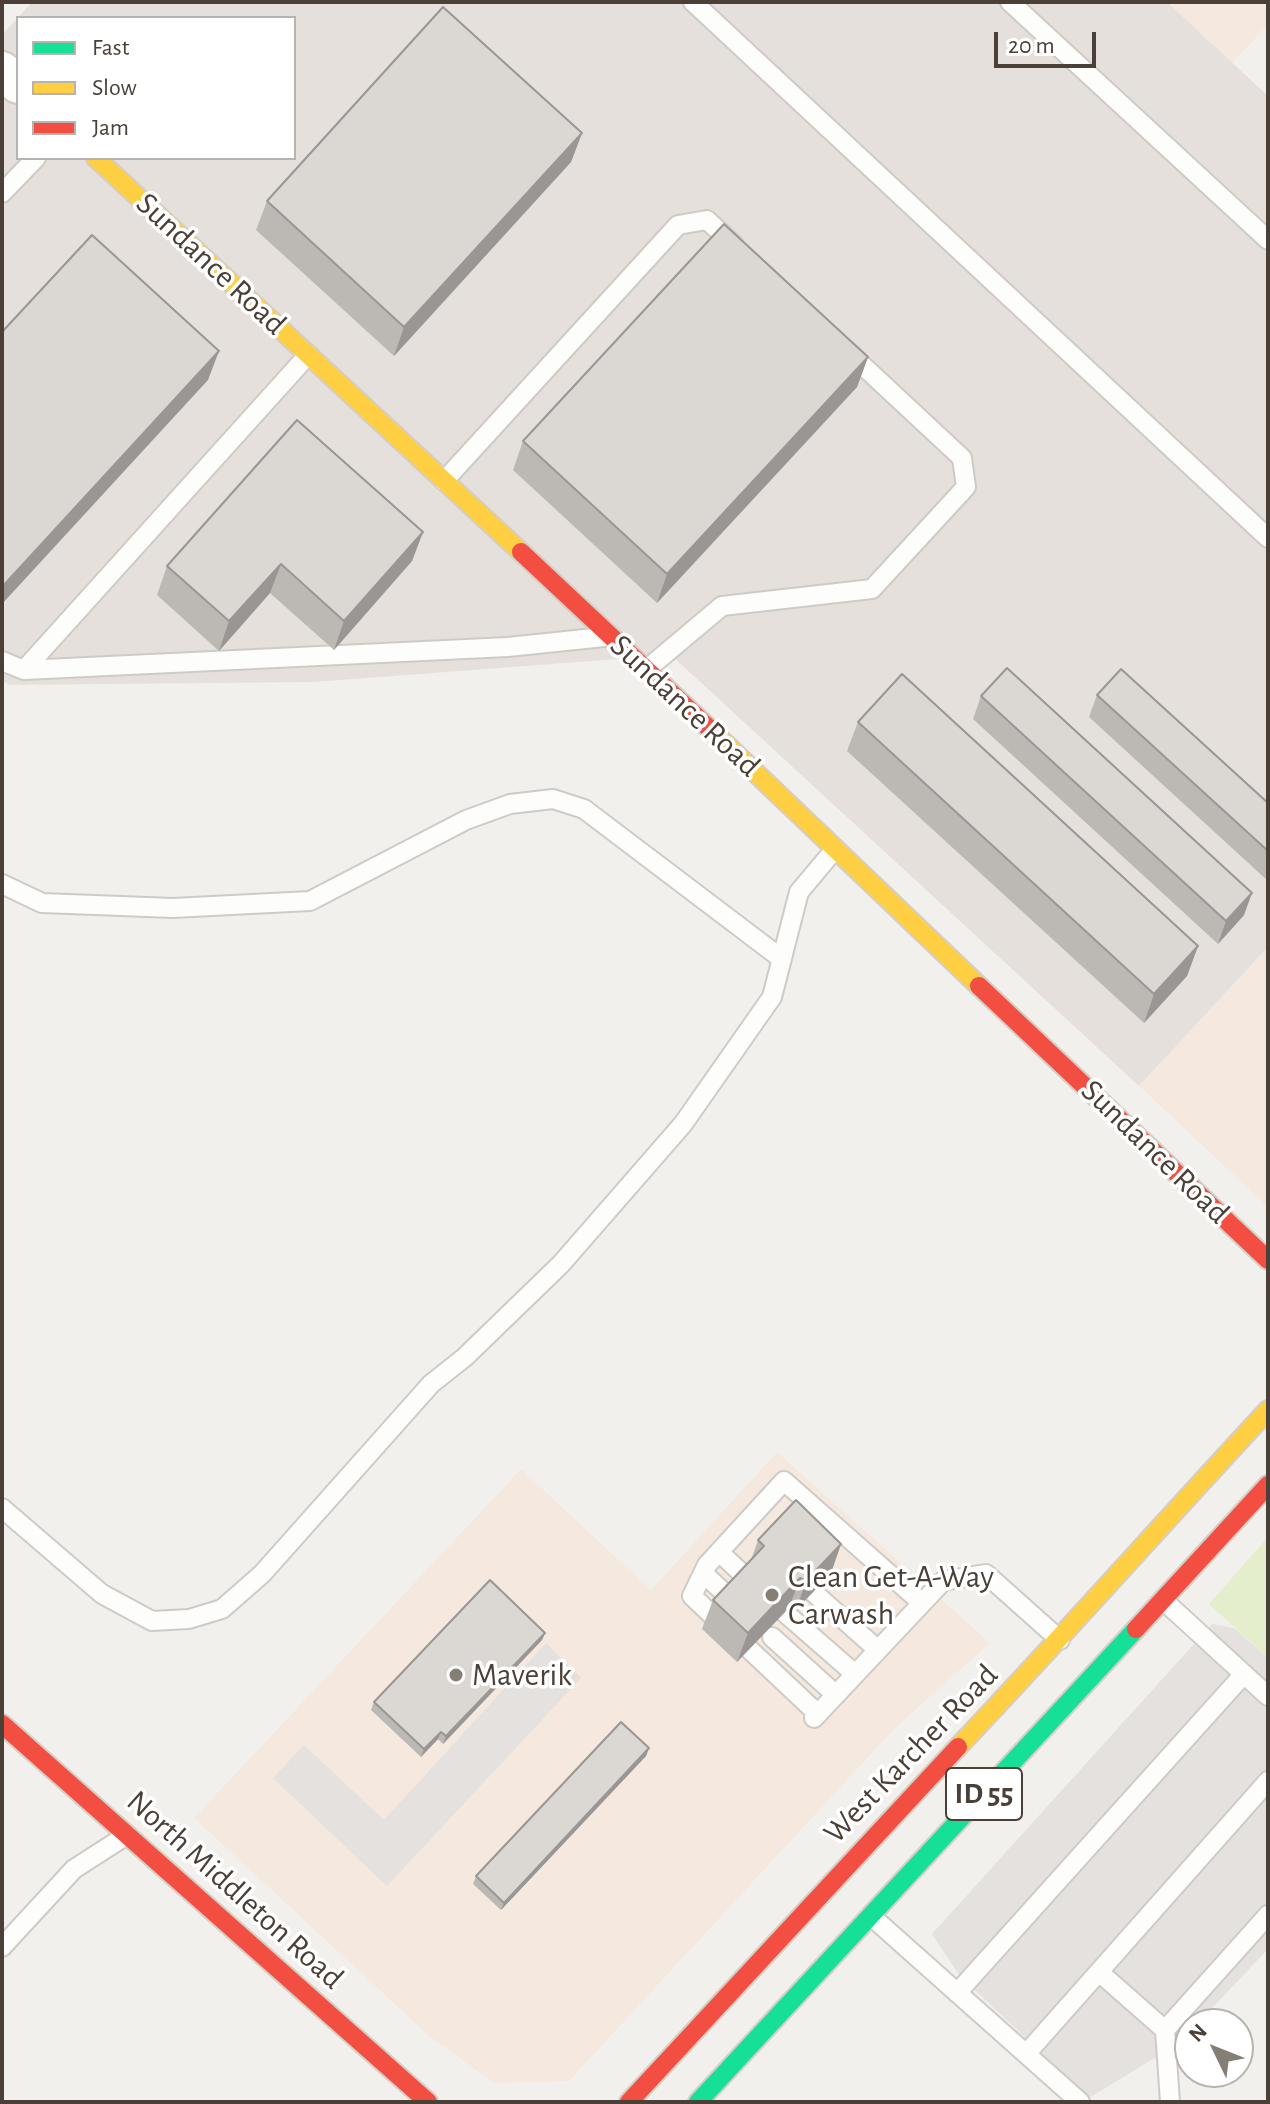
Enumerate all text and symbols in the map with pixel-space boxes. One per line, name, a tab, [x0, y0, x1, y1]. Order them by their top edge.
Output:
legend	[16, 16, 296, 160]
scale bar	[998, 16, 1100, 66]
text: 20 m	[1008, 34, 1055, 58]
text: Fast	[92, 36, 129, 60]
text: Slow	[92, 76, 137, 100]
text: Jam	[92, 116, 129, 140]
street label: Sundance Road	[128, 185, 294, 343]
street label: Sundance Road	[602, 627, 768, 785]
street label: Sundance Road	[1073, 1072, 1237, 1232]
place label: Clean Get-A-Way Carwash	[788, 1558, 994, 1633]
marker: Clean Get-A-Way Carwash	[763, 1586, 781, 1604]
place label: Maverik	[472, 1656, 572, 1694]
street label: West Karcher Road	[816, 1656, 1006, 1852]
marker: Maverik	[447, 1666, 465, 1684]
road number: ID 55	[946, 1768, 1022, 1820]
street label: North Middleton Road	[119, 1783, 351, 1997]
north arrow	[1174, 2008, 1254, 2088]
text: N	[1185, 2020, 1211, 2046]

